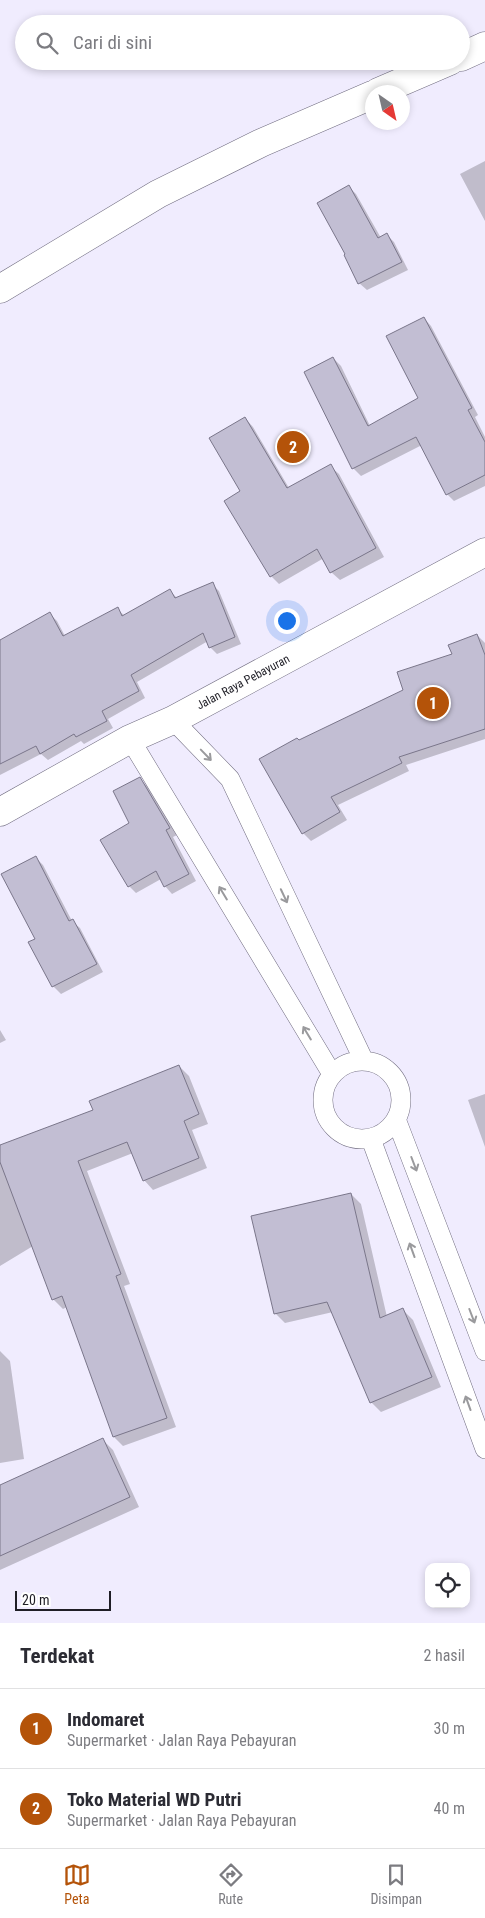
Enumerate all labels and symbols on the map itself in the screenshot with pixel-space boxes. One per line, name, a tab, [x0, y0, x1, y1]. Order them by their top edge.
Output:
north arrow	[365, 85, 410, 130]
pin: 2	[277, 428, 309, 466]
your location	[274, 608, 300, 634]
street label: Jalan Raya Pebayuran	[194, 651, 292, 713]
pin: 1	[417, 684, 449, 722]
one-way arrow	[200, 749, 212, 761]
one-way arrow	[218, 887, 228, 901]
one-way arrow	[280, 888, 289, 903]
one-way arrow	[301, 1026, 311, 1040]
one-way arrow	[409, 1156, 419, 1171]
one-way arrow	[407, 1243, 416, 1259]
one-way arrow	[468, 1308, 477, 1323]
one-way arrow	[463, 1396, 472, 1411]
scale bar	[15, 1588, 111, 1611]

